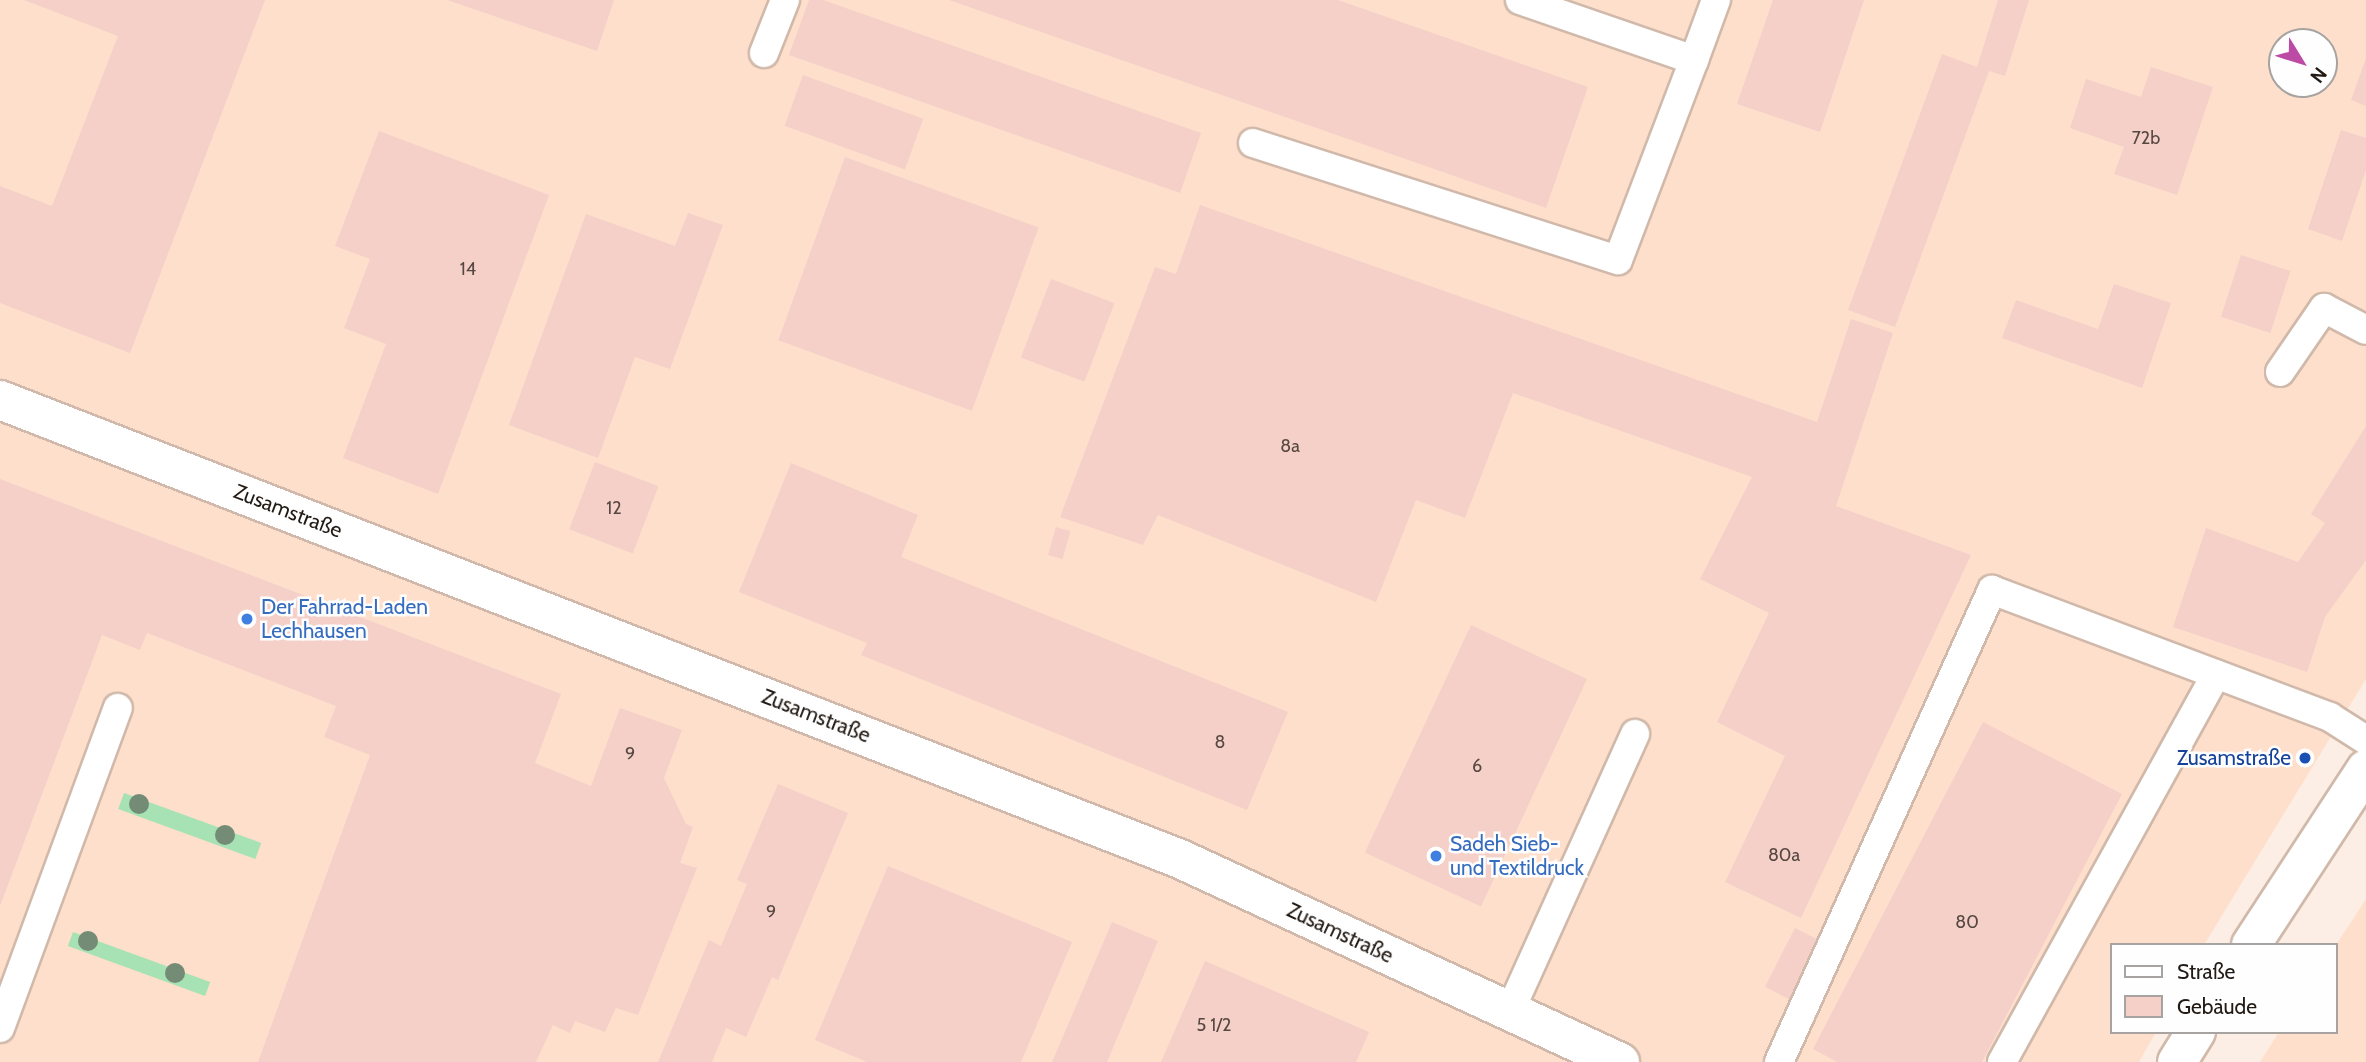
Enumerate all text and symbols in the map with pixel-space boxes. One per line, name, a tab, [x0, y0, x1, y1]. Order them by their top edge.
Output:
north arrow	[2268, 28, 2338, 98]
text: N	[2305, 63, 2332, 87]
house number: 72b	[2132, 127, 2160, 149]
house number: 14	[460, 258, 476, 280]
house number: 8a	[1280, 435, 1300, 457]
street label: Zusamstraße	[230, 479, 346, 543]
house number: 12	[606, 497, 622, 519]
place label: Der Fahrrad-Laden Lechhausen	[261, 594, 428, 644]
marker: Der Fahrrad-Laden Lechhausen	[239, 611, 255, 627]
street label: Zusamstraße	[758, 684, 874, 748]
house number: 8	[1215, 731, 1225, 753]
house number: 9	[625, 743, 635, 765]
place label: Zusamstraße	[2177, 745, 2291, 771]
marker: Zusamstraße	[2297, 750, 2313, 766]
house number: 6	[1472, 755, 1482, 777]
place label: Sadeh Sieb- und Textildruck	[1450, 831, 1584, 881]
house number: 80a	[1768, 844, 1800, 866]
marker: Sadeh Sieb- und Textildruck	[1428, 848, 1444, 864]
street label: Zusamstraße	[1283, 897, 1397, 969]
house number: 9	[766, 901, 776, 923]
house number: 80	[1955, 911, 1979, 933]
legend	[2110, 943, 2338, 1034]
text: Straße	[2177, 959, 2235, 984]
text: Gebäude	[2177, 994, 2257, 1019]
house number: 5 1/2	[1197, 1014, 1231, 1036]

